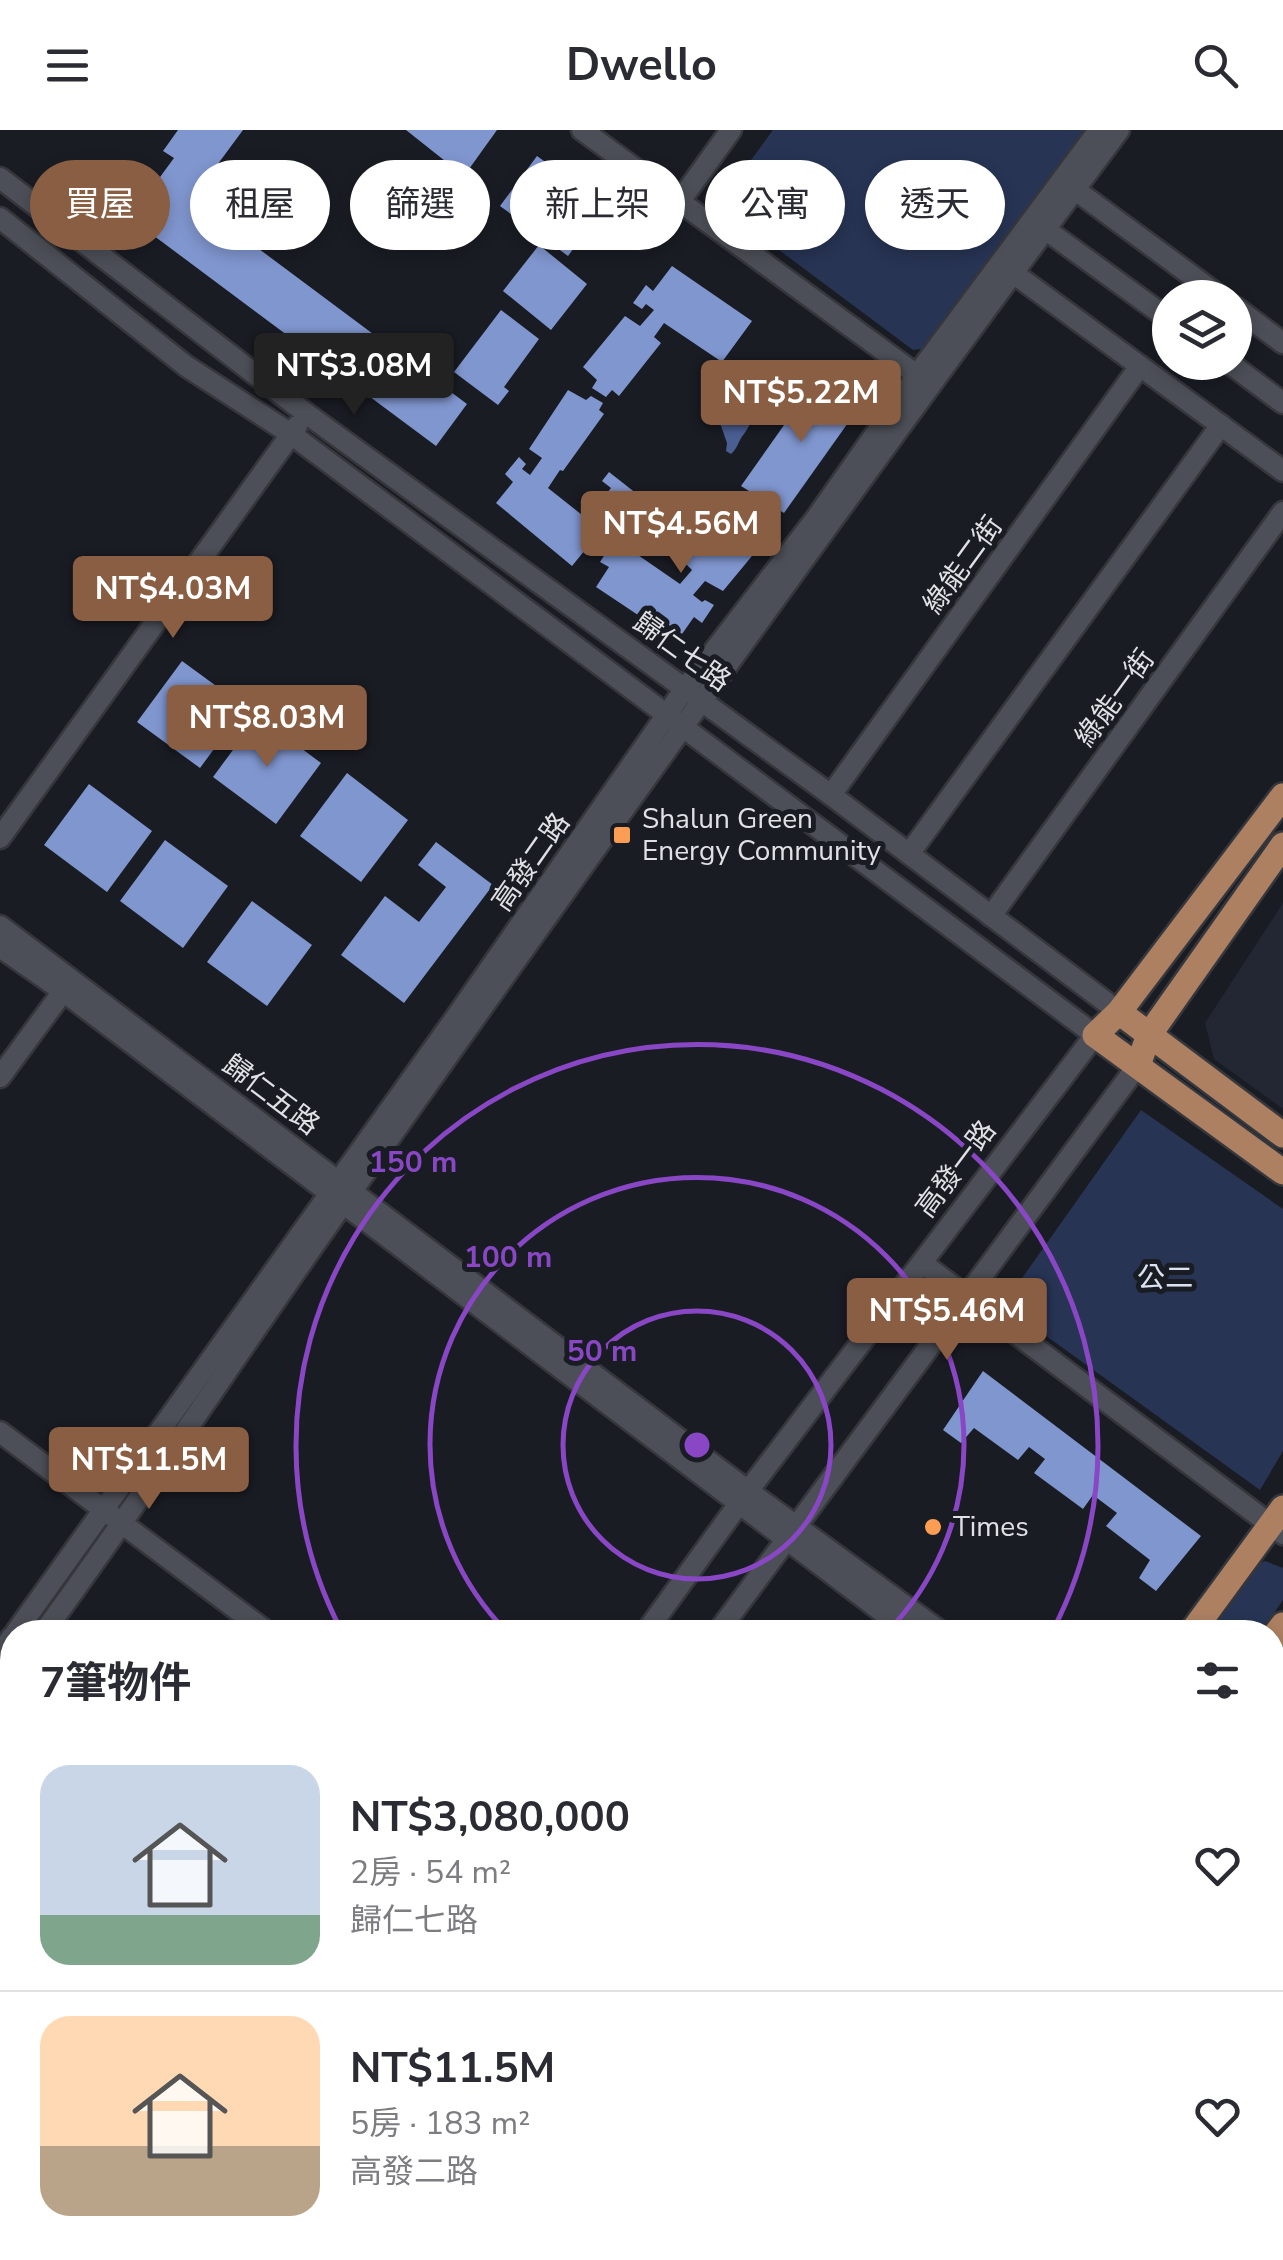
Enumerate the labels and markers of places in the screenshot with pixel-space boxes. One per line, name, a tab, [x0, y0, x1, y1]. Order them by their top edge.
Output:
pin: NT$3.08M	[251, 333, 457, 418]
pin: NT$5.22M	[698, 360, 904, 445]
pin: NT$4.56M	[578, 491, 784, 576]
pin: NT$4.03M	[70, 556, 276, 641]
pin: NT$8.03M	[164, 685, 370, 770]
place label: Shalun Green Energy Community	[642, 800, 881, 870]
marker: Shalun Green Energy Community	[611, 824, 633, 846]
pin: NT$5.46M	[844, 1278, 1050, 1363]
pin: NT$11.5M	[46, 1427, 252, 1512]
centre of rings	[679, 1427, 715, 1463]
place label: Times	[953, 1508, 1029, 1546]
marker: Times	[922, 1516, 944, 1538]

